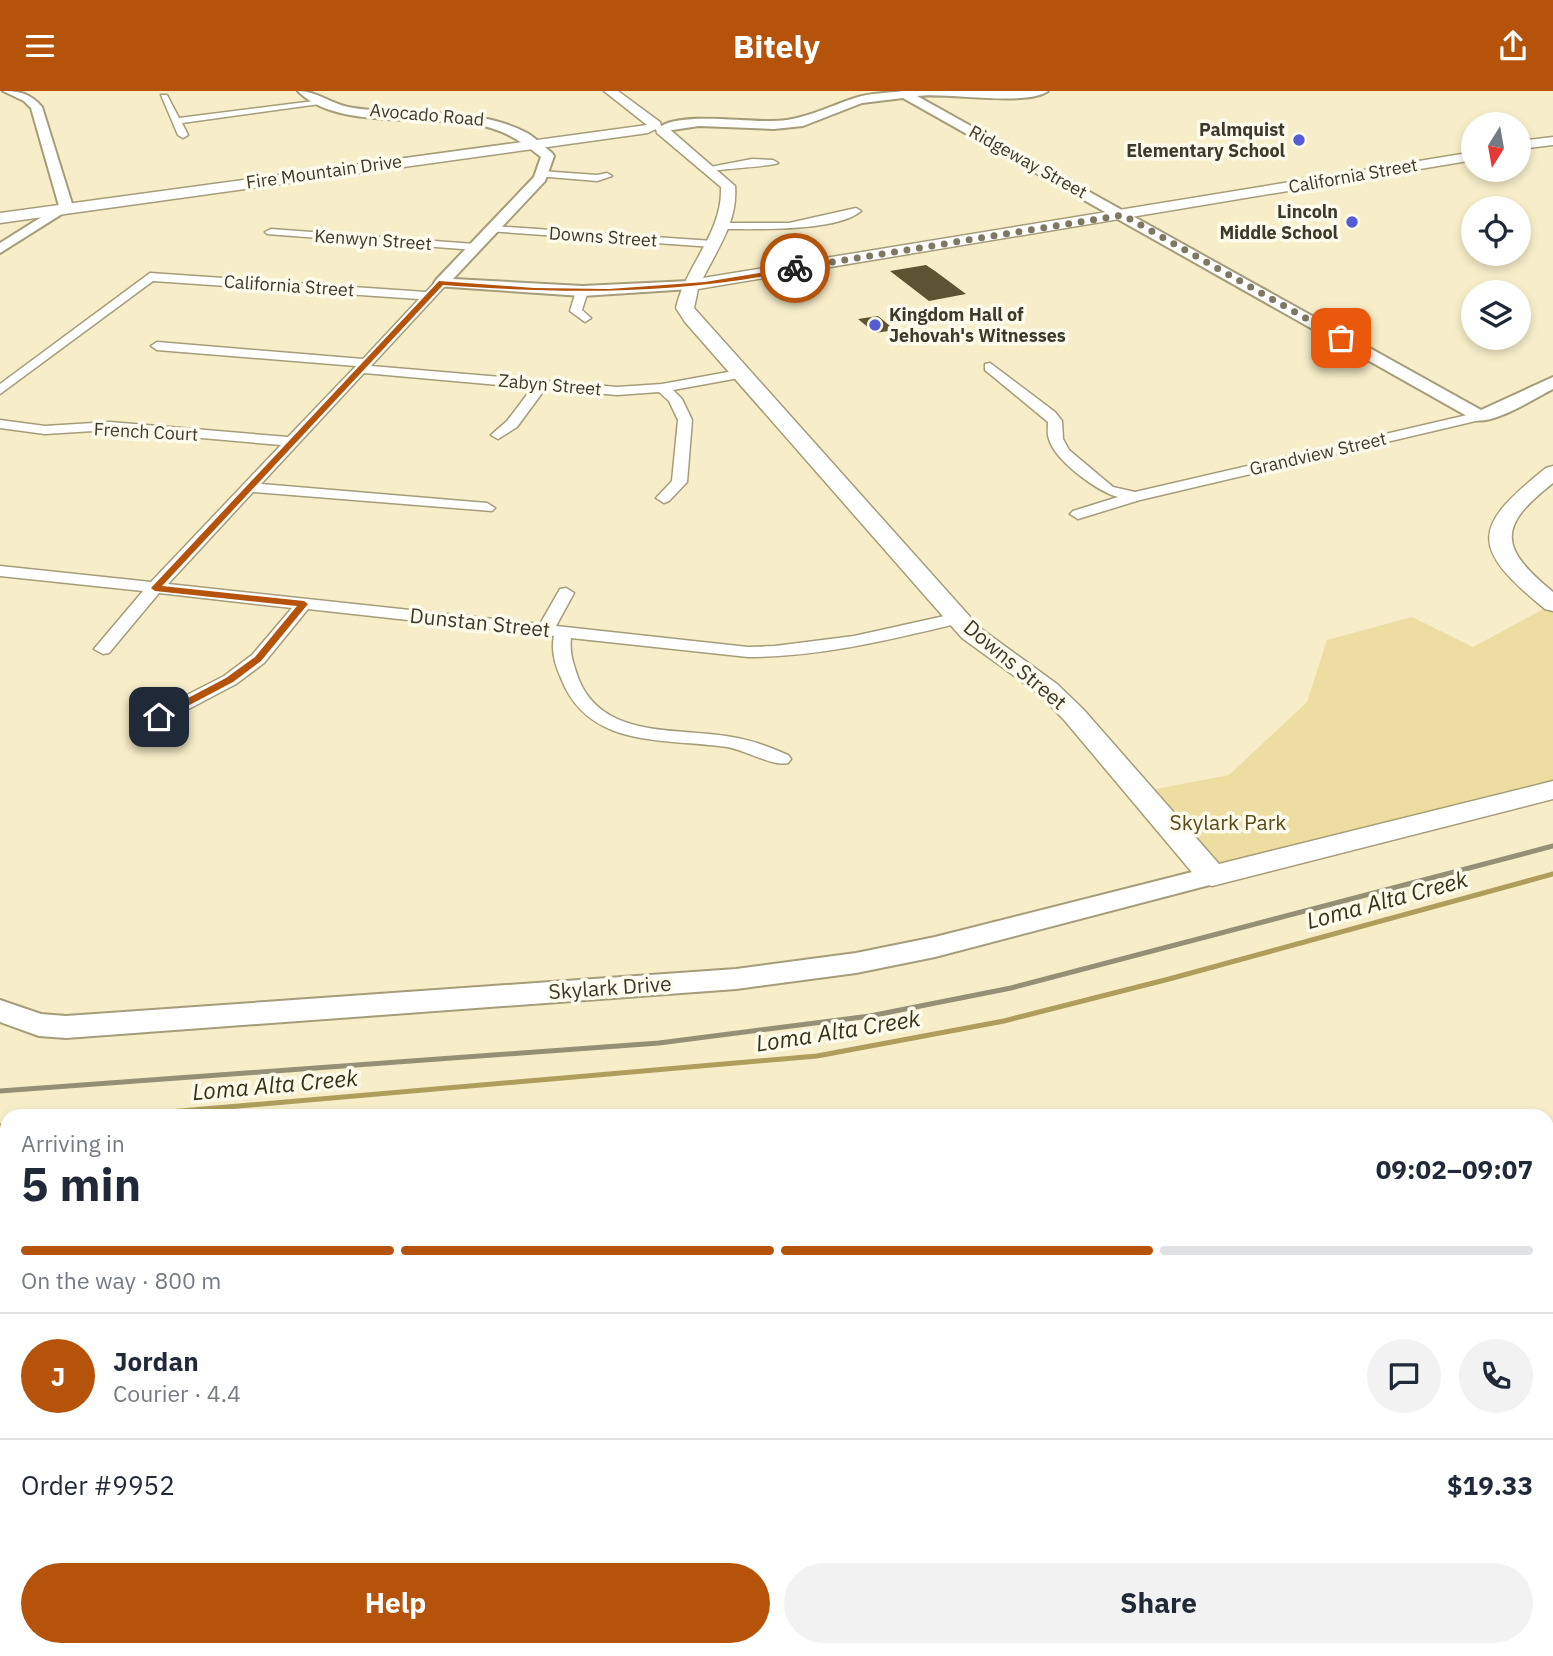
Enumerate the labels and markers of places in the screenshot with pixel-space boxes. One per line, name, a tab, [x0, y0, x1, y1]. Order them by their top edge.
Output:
place label: Palmquist Elementary School	[1126, 118, 1286, 162]
marker: Palmquist Elementary School	[1291, 132, 1307, 148]
place label: Lincoln Middle School	[1219, 200, 1339, 244]
marker: Lincoln Middle School	[1344, 214, 1360, 230]
place label: Kingdom Hall of Jehovah's Witnesses	[889, 303, 1066, 347]
pin	[1311, 308, 1371, 368]
marker: Kingdom Hall of Jehovah's Witnesses	[867, 317, 883, 333]
pin	[129, 687, 189, 747]

